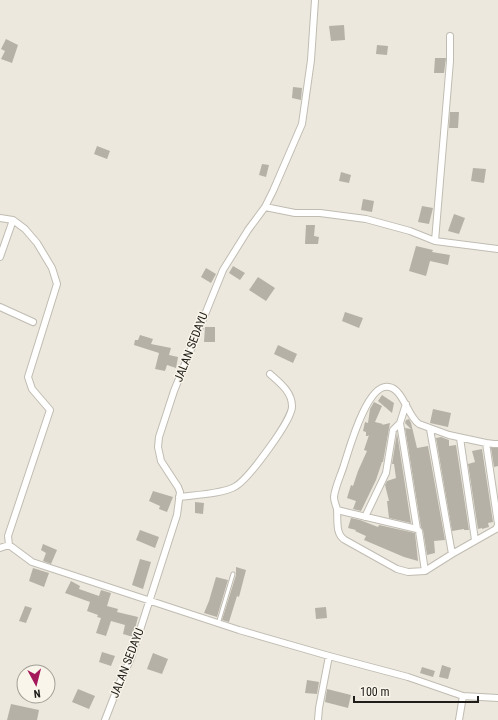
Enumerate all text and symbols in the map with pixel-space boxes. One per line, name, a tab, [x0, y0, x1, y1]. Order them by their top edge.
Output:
street label: JALAN SEDAYU	[171, 310, 211, 384]
street label: JALAN SEDAYU	[107, 626, 147, 700]
north arrow	[16, 664, 56, 704]
scale bar	[354, 678, 478, 704]
text: 100 m	[360, 685, 390, 699]
text: N	[33, 687, 41, 700]

